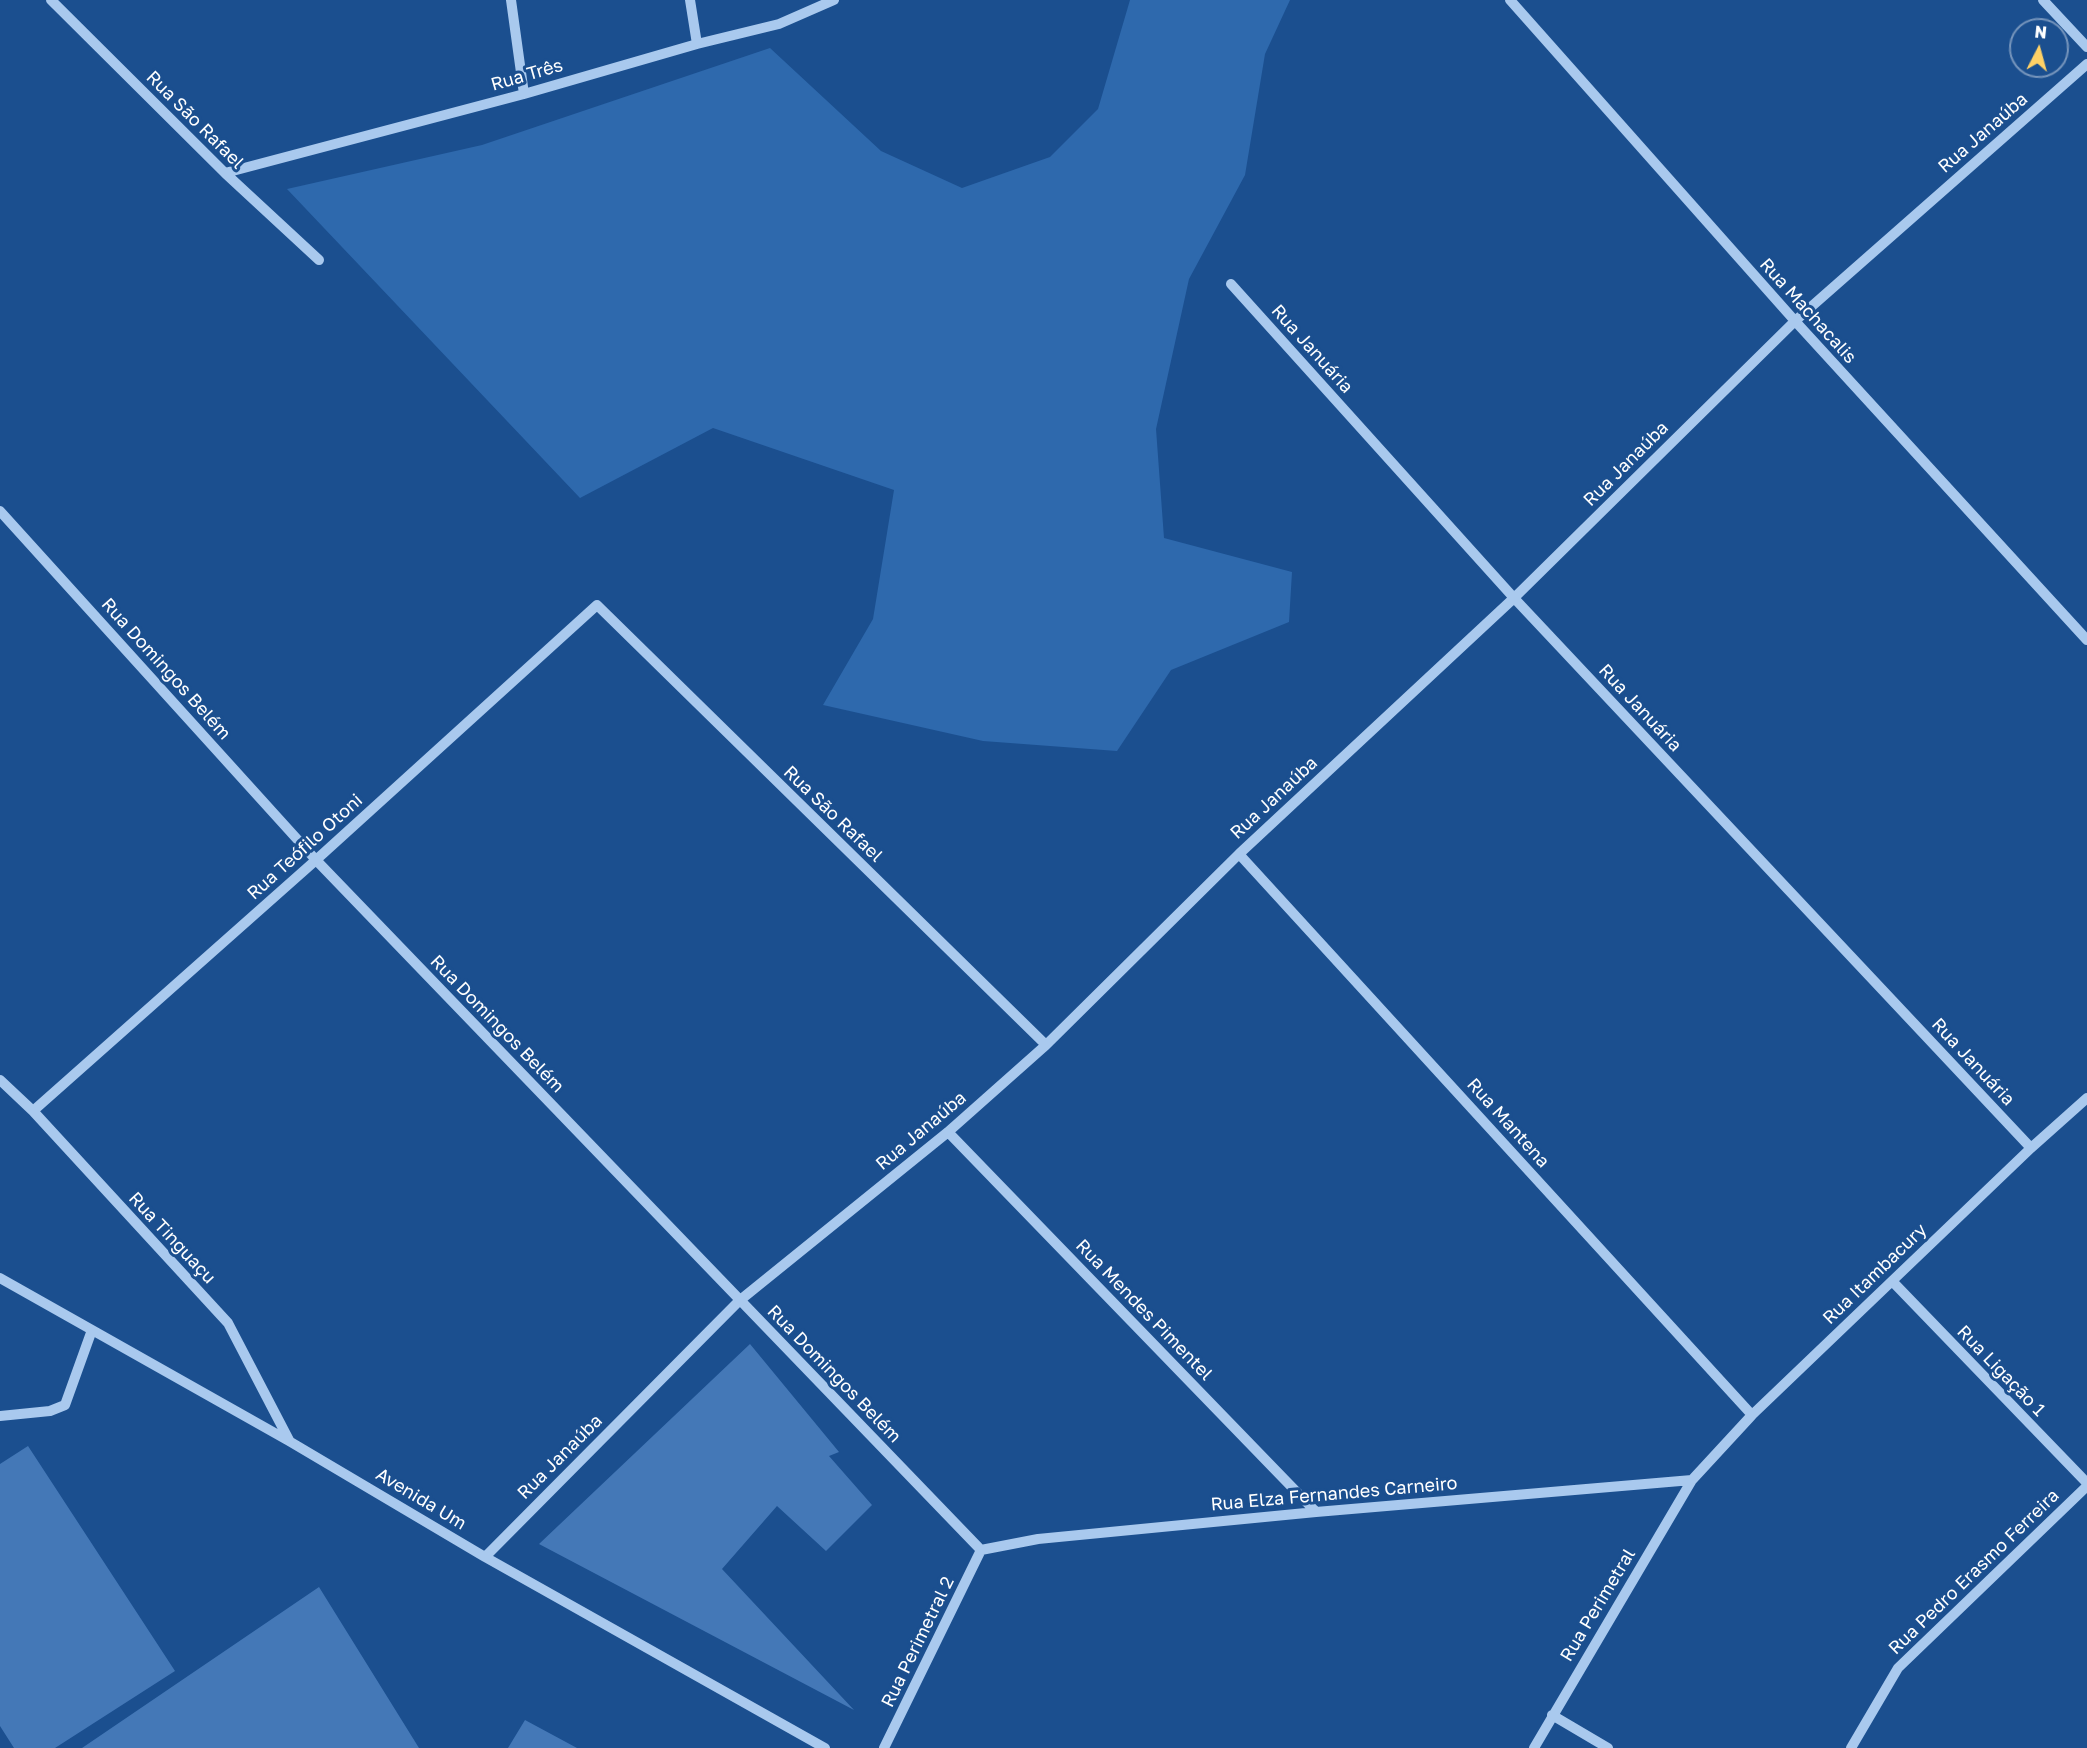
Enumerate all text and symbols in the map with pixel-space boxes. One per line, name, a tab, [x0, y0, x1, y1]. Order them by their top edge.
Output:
north arrow	[2009, 18, 2069, 78]
text: N	[2034, 22, 2048, 43]
street label: Rua Três	[489, 54, 565, 96]
street label: Rua São Rafael	[142, 67, 248, 173]
street label: Rua Janaúba	[1934, 88, 2032, 178]
street label: Rua Machacalis	[1755, 254, 1861, 368]
street label: Rua Januária	[1267, 300, 1357, 398]
street label: Rua Janaúba	[1579, 417, 1673, 511]
street label: Rua Domingos Belém	[97, 594, 235, 744]
street label: Rua Januária	[1594, 660, 1686, 756]
street label: Rua Janaúba	[1226, 752, 1322, 844]
street label: Rua São Rafael	[779, 761, 887, 867]
street label: Rua Teófilo Otoni	[243, 790, 367, 904]
street label: Rua Domingos Belém	[426, 951, 568, 1097]
street label: Rua Januária	[1927, 1014, 2019, 1110]
street label: Rua Mantena	[1462, 1074, 1554, 1172]
street label: Rua Janaúba	[872, 1087, 970, 1175]
street label: Rua Tinguaçu	[124, 1188, 220, 1288]
street label: Rua Itambacury	[1819, 1219, 1931, 1329]
street label: Rua Mendes Pimentel	[1071, 1235, 1217, 1385]
street label: Rua Domingos Belém	[763, 1301, 905, 1447]
street label: Rua Ligação 1	[1952, 1321, 2050, 1421]
street label: Rua Janaúba	[513, 1410, 607, 1504]
street label: Avenida Um	[372, 1464, 470, 1534]
street label: Rua Elza Fernandes Carneiro	[1210, 1472, 1458, 1516]
street label: Rua Pedro Erasmo Ferreira	[1884, 1485, 2064, 1659]
street label: Rua Perimetral	[1556, 1545, 1640, 1665]
street label: Rua Perimetral 2	[877, 1573, 959, 1711]

